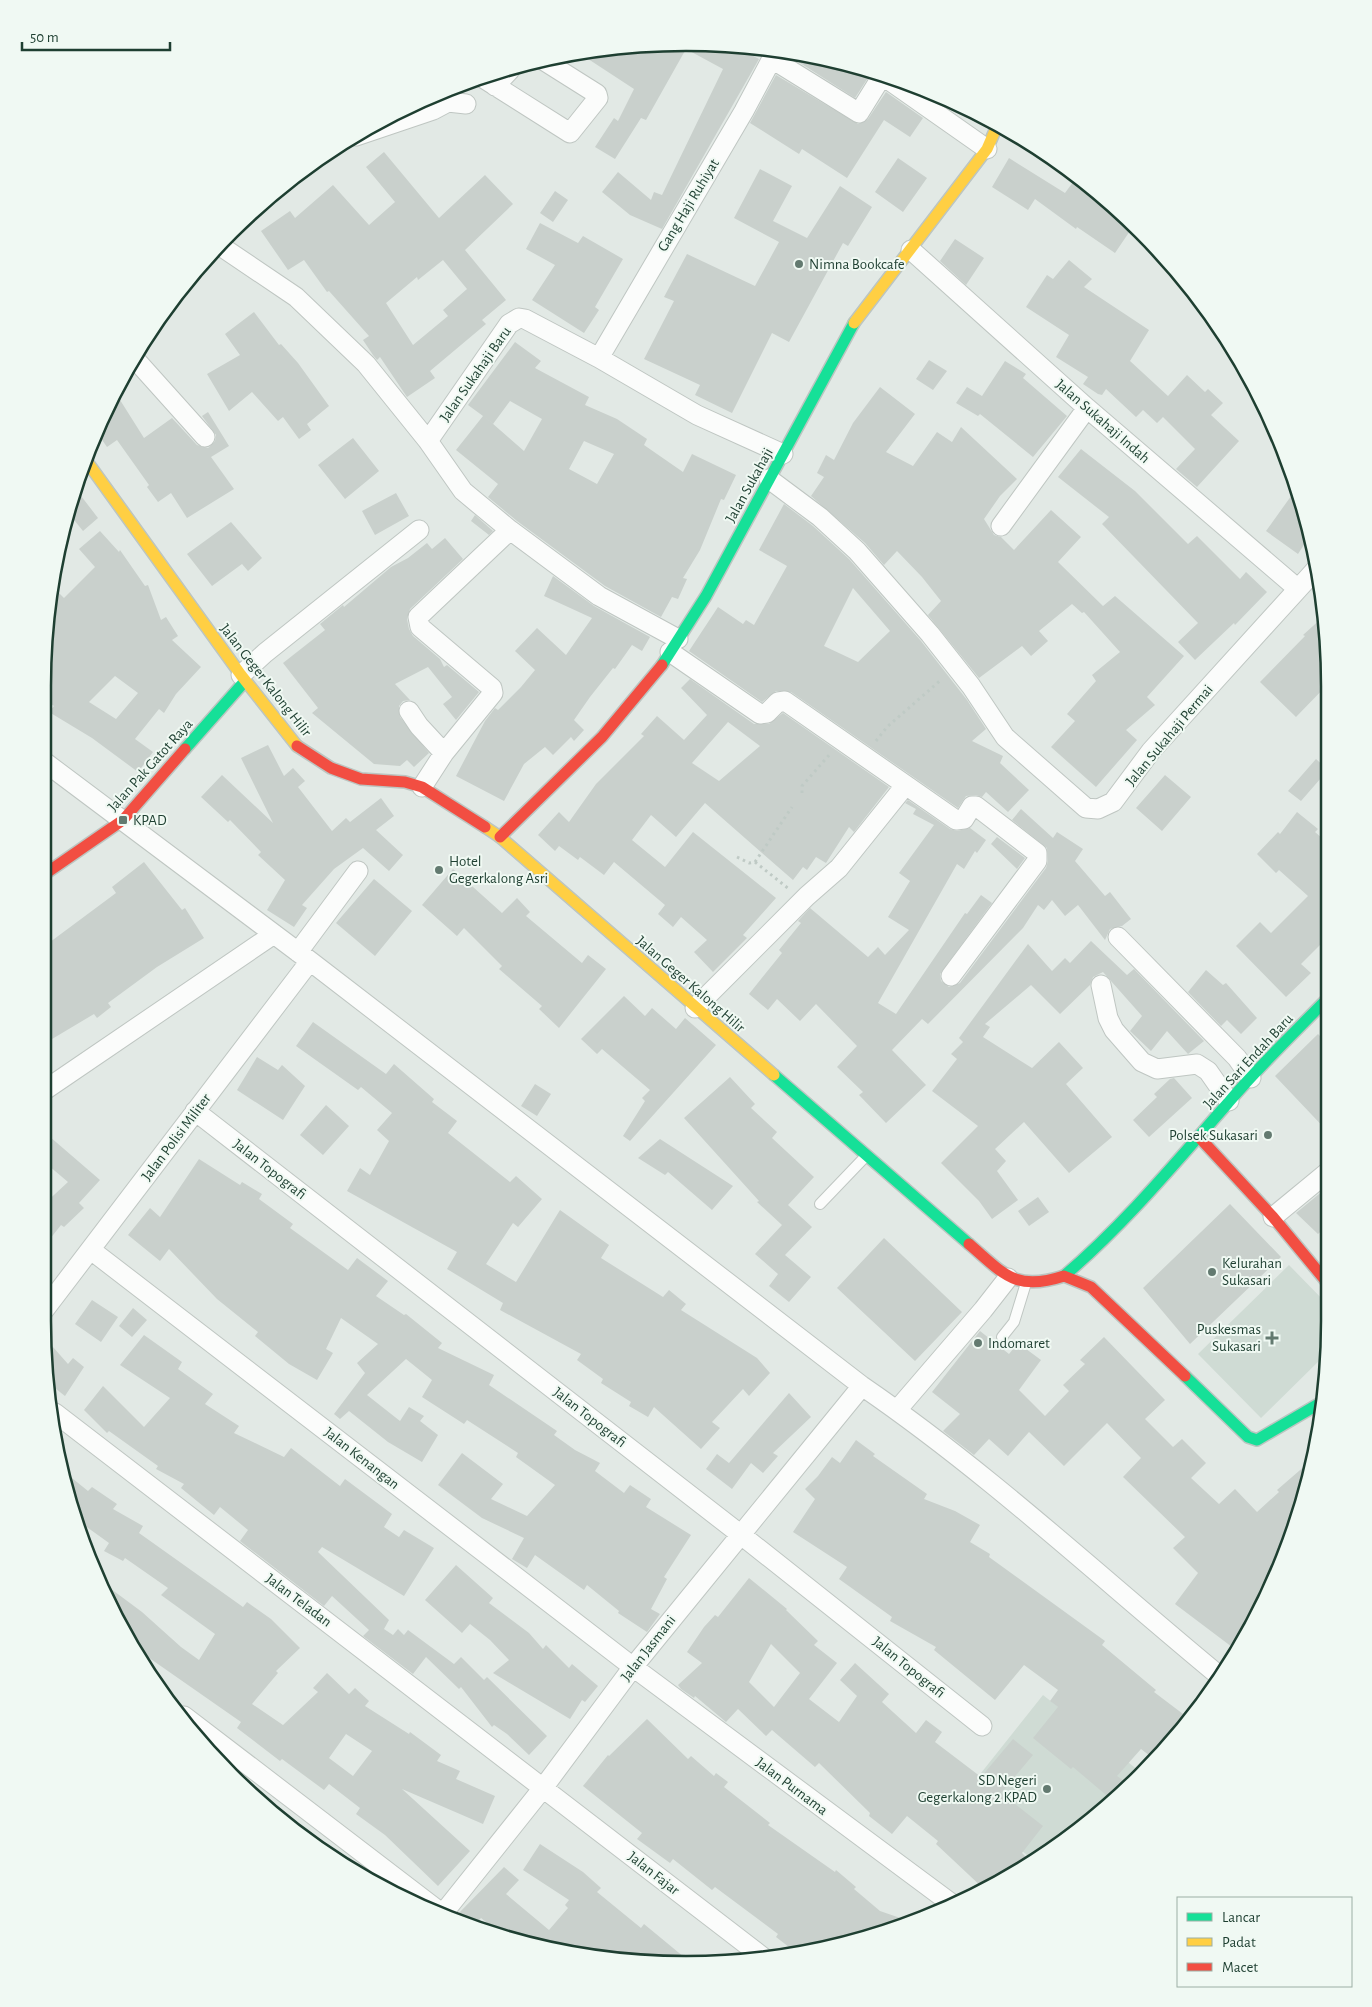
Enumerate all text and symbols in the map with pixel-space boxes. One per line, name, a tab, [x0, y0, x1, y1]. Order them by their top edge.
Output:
scale bar	[22, 20, 170, 52]
text: 50 m	[30, 30, 59, 45]
street label: Gang Haji Ruhiyat	[655, 156, 722, 254]
place label: Nimna Bookcafe	[809, 257, 905, 272]
marker: Nimna Bookcafe	[793, 258, 805, 270]
street label: Jalan Sukahaji Baru	[437, 324, 514, 425]
street label: Jalan Sukahaji Indah	[1053, 377, 1153, 466]
street label: Jalan Sukahaji	[723, 446, 776, 525]
street label: Jalan Geger Kalong Hilir	[217, 621, 314, 740]
street label: Jalan Sukahaji Permai	[1123, 682, 1216, 789]
street label: Jalan Pak Gatot Raya	[105, 716, 196, 814]
place label: KPAD	[133, 813, 167, 828]
marker: KPAD	[117, 814, 129, 826]
place label: Hotel Gegerkalong Asri	[449, 854, 548, 886]
marker: Hotel Gegerkalong Asri	[433, 864, 445, 876]
street label: Jalan Geger Kalong Hilir	[633, 933, 748, 1036]
street label: Jalan Sari Endah Baru	[1201, 1011, 1296, 1112]
street label: Jalan Polisi Militer	[139, 1091, 214, 1184]
place label: Polsek Sukasari	[1169, 1128, 1258, 1143]
marker: Polsek Sukasari	[1262, 1129, 1274, 1141]
street label: Jalan Topografi	[230, 1136, 309, 1202]
place label: Kelurahan Sukasari	[1222, 1256, 1282, 1288]
marker: Kelurahan Sukasari	[1206, 1266, 1218, 1278]
place label: Puskesmas Sukasari	[1197, 1322, 1261, 1354]
marker: Puskesmas Sukasari	[1265, 1331, 1279, 1345]
place label: Indomaret	[988, 1336, 1050, 1351]
marker: Indomaret	[972, 1337, 984, 1349]
street label: Jalan Topografi	[550, 1384, 629, 1450]
street label: Jalan Kenangan	[321, 1425, 402, 1492]
street label: Jalan Teladan	[263, 1571, 334, 1630]
street label: Jalan Jasmani	[618, 1613, 679, 1684]
street label: Jalan Topografi	[870, 1634, 948, 1701]
street label: Jalan Purnama	[753, 1755, 830, 1818]
place label: SD Negeri Gegerkalong 2 KPAD	[918, 1773, 1037, 1805]
marker: SD Negeri Gegerkalong 2 KPAD	[1041, 1783, 1053, 1795]
street label: Jalan Fajar	[625, 1849, 682, 1898]
legend	[1177, 1897, 1352, 1987]
text: Lancar	[1222, 1910, 1260, 1925]
text: Padat	[1222, 1935, 1256, 1950]
text: Macet	[1222, 1960, 1258, 1975]

